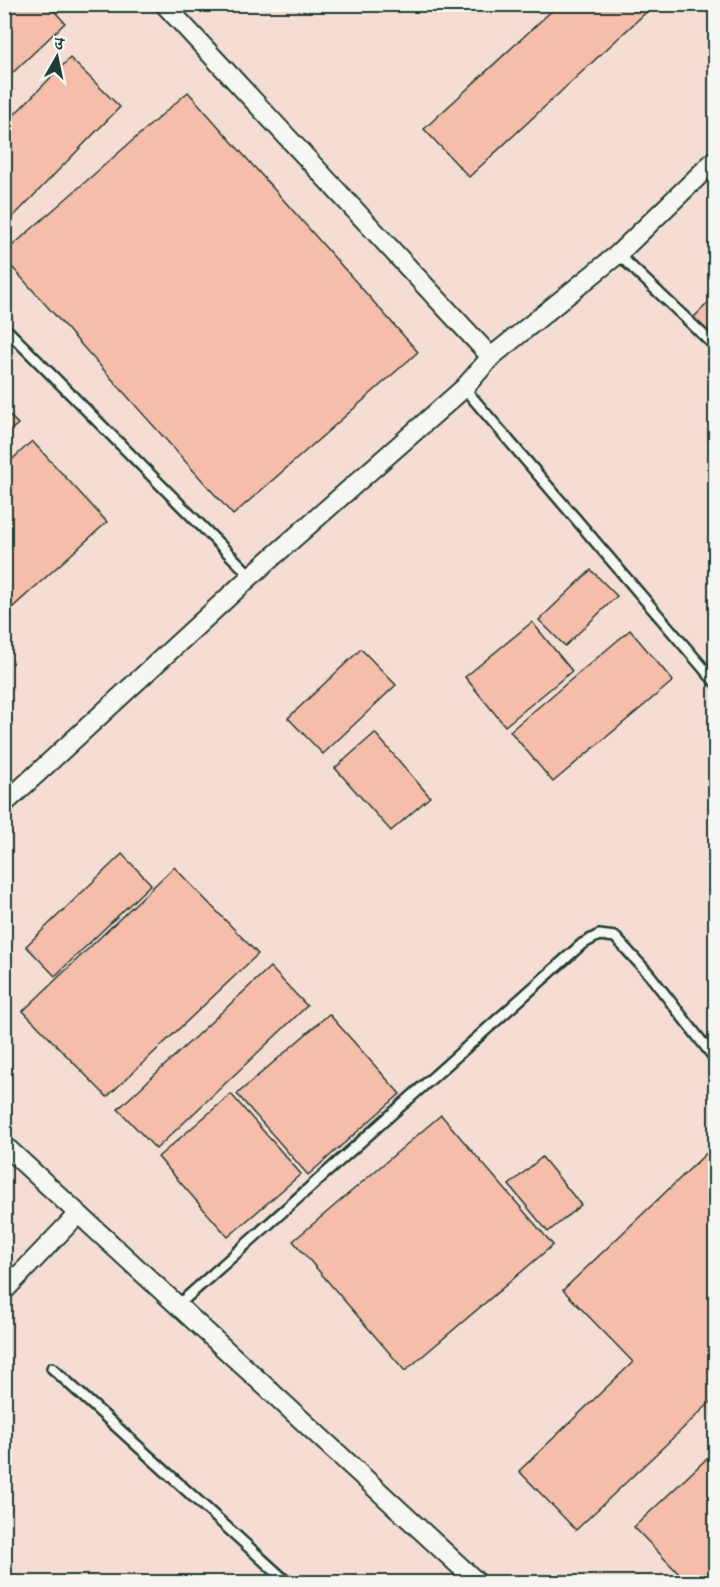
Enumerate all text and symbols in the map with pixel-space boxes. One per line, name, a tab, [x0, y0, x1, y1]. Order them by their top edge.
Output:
north arrow	[27, 27, 87, 87]
text: उ	[52, 32, 66, 57]

